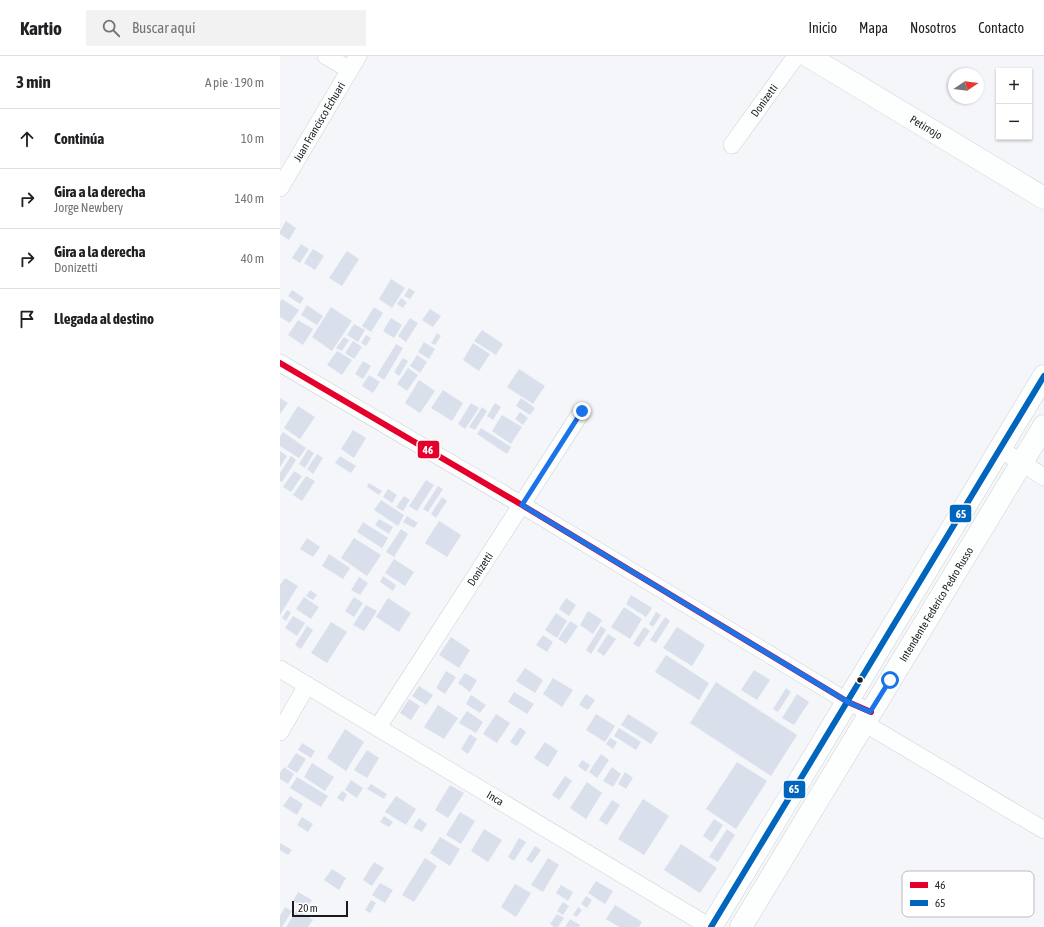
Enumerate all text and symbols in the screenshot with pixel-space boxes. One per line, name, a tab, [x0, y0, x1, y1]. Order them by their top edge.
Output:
search box	[86, 10, 366, 46]
text: Kartio	[20, 17, 62, 39]
icon: search	[100, 17, 122, 39]
text: Buscar aquí	[132, 19, 195, 36]
text: Inicio	[808, 20, 837, 36]
text: Mapa	[859, 20, 888, 36]
text: Nosotros	[910, 20, 956, 36]
text: Contacto	[978, 20, 1024, 36]
north arrow	[948, 68, 984, 104]
map controls	[996, 68, 1032, 140]
button: +	[996, 68, 1032, 104]
text: 3 min	[16, 72, 51, 92]
text: A pie · 190 m	[205, 75, 264, 90]
street label: Juan Francisco Echuari	[291, 80, 347, 164]
street label: Donizetti	[748, 82, 780, 119]
button: −	[996, 104, 1032, 140]
street label: Petirrojo	[908, 113, 944, 141]
icon: ahead	[16, 128, 38, 150]
text: Continúa	[54, 130, 104, 147]
text: 10 m	[241, 131, 264, 146]
text: Gira a la derecha	[54, 183, 145, 200]
icon: right	[16, 188, 38, 210]
text: 140 m	[235, 191, 264, 206]
text: Jorge Newbery	[54, 200, 123, 215]
text: Gira a la derecha	[54, 243, 145, 260]
icon: right	[16, 248, 38, 270]
text: 40 m	[241, 251, 264, 266]
text: Donizetti	[54, 260, 98, 275]
icon: arrive	[16, 308, 38, 330]
text: Llegada al destino	[54, 310, 154, 327]
route end	[573, 402, 591, 420]
line badge: 46	[417, 440, 440, 459]
text: 46	[422, 444, 433, 456]
line badge: 65	[949, 504, 972, 523]
text: 65	[956, 508, 966, 520]
street label: Intendente Federico Pedro Russo	[897, 545, 975, 664]
street label: Donizetti	[465, 550, 495, 588]
route start	[881, 671, 899, 689]
unlabelled marker	[855, 675, 865, 685]
line badge: 65	[783, 780, 806, 799]
text: 65	[789, 783, 799, 795]
street label: Inca	[485, 789, 506, 808]
legend	[902, 871, 1034, 917]
text: 46	[935, 879, 945, 891]
text: 65	[935, 897, 945, 909]
scale bar	[292, 899, 348, 918]
text: 20 m	[298, 902, 318, 914]

